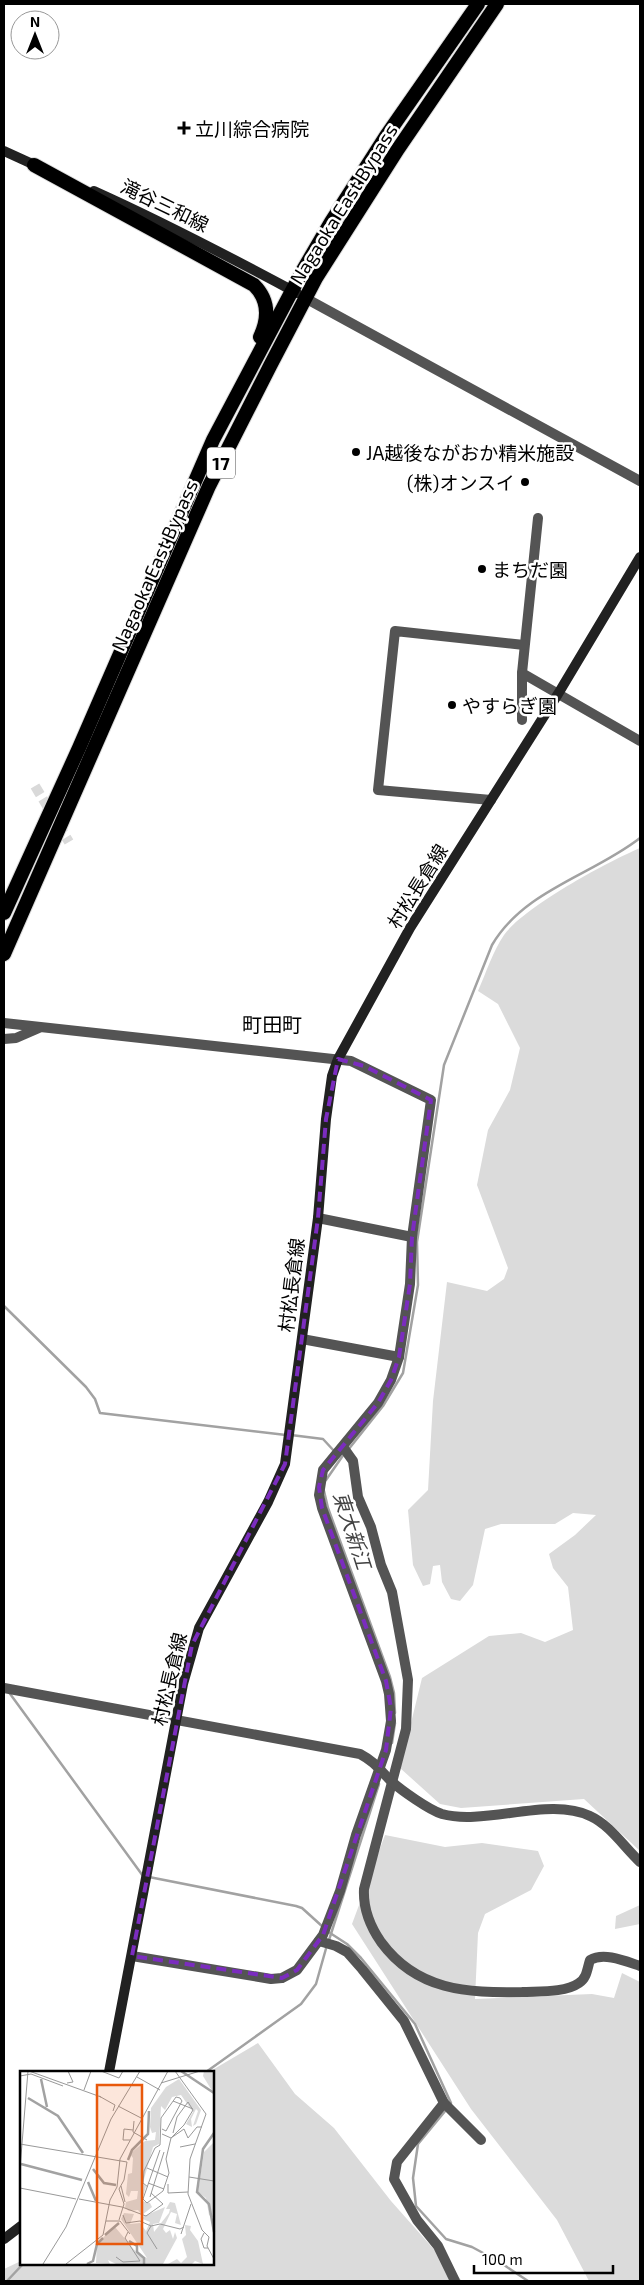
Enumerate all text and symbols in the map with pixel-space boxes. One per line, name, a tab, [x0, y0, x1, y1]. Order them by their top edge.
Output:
north arrow	[10, 10, 60, 60]
text: N	[30, 13, 40, 30]
place label: 立川綜合病院	[195, 117, 309, 140]
street label: Nagaoka East Bypass	[284, 120, 402, 288]
marker: 立川綜合病院	[177, 121, 191, 135]
street label: 滝谷三和線	[117, 174, 213, 236]
place label: JA越後ながおか精米施設	[366, 441, 574, 464]
marker: JA越後ながおか精米施設	[350, 446, 362, 458]
road number: 17	[207, 448, 235, 478]
place label: (株)オンスイ	[407, 471, 515, 494]
street label: Nagaoka East Bypass	[106, 476, 202, 654]
marker: (株)オンスイ	[519, 476, 531, 488]
place label: まちだ園	[492, 558, 568, 581]
marker: まちだ園	[476, 563, 488, 575]
place label: やすらぎ園	[462, 694, 557, 717]
marker: やすらぎ園	[446, 699, 458, 711]
street label: 村松長倉線	[382, 840, 452, 932]
district label: 町田町	[242, 1012, 302, 1036]
street label: 村松長倉線	[274, 1236, 308, 1334]
water label: 東大新江	[329, 1488, 377, 1574]
street label: 村松長倉線	[147, 1630, 191, 1728]
inset map	[20, 2071, 214, 2265]
scale bar	[474, 2242, 613, 2274]
text: 100 m	[482, 2250, 523, 2268]

